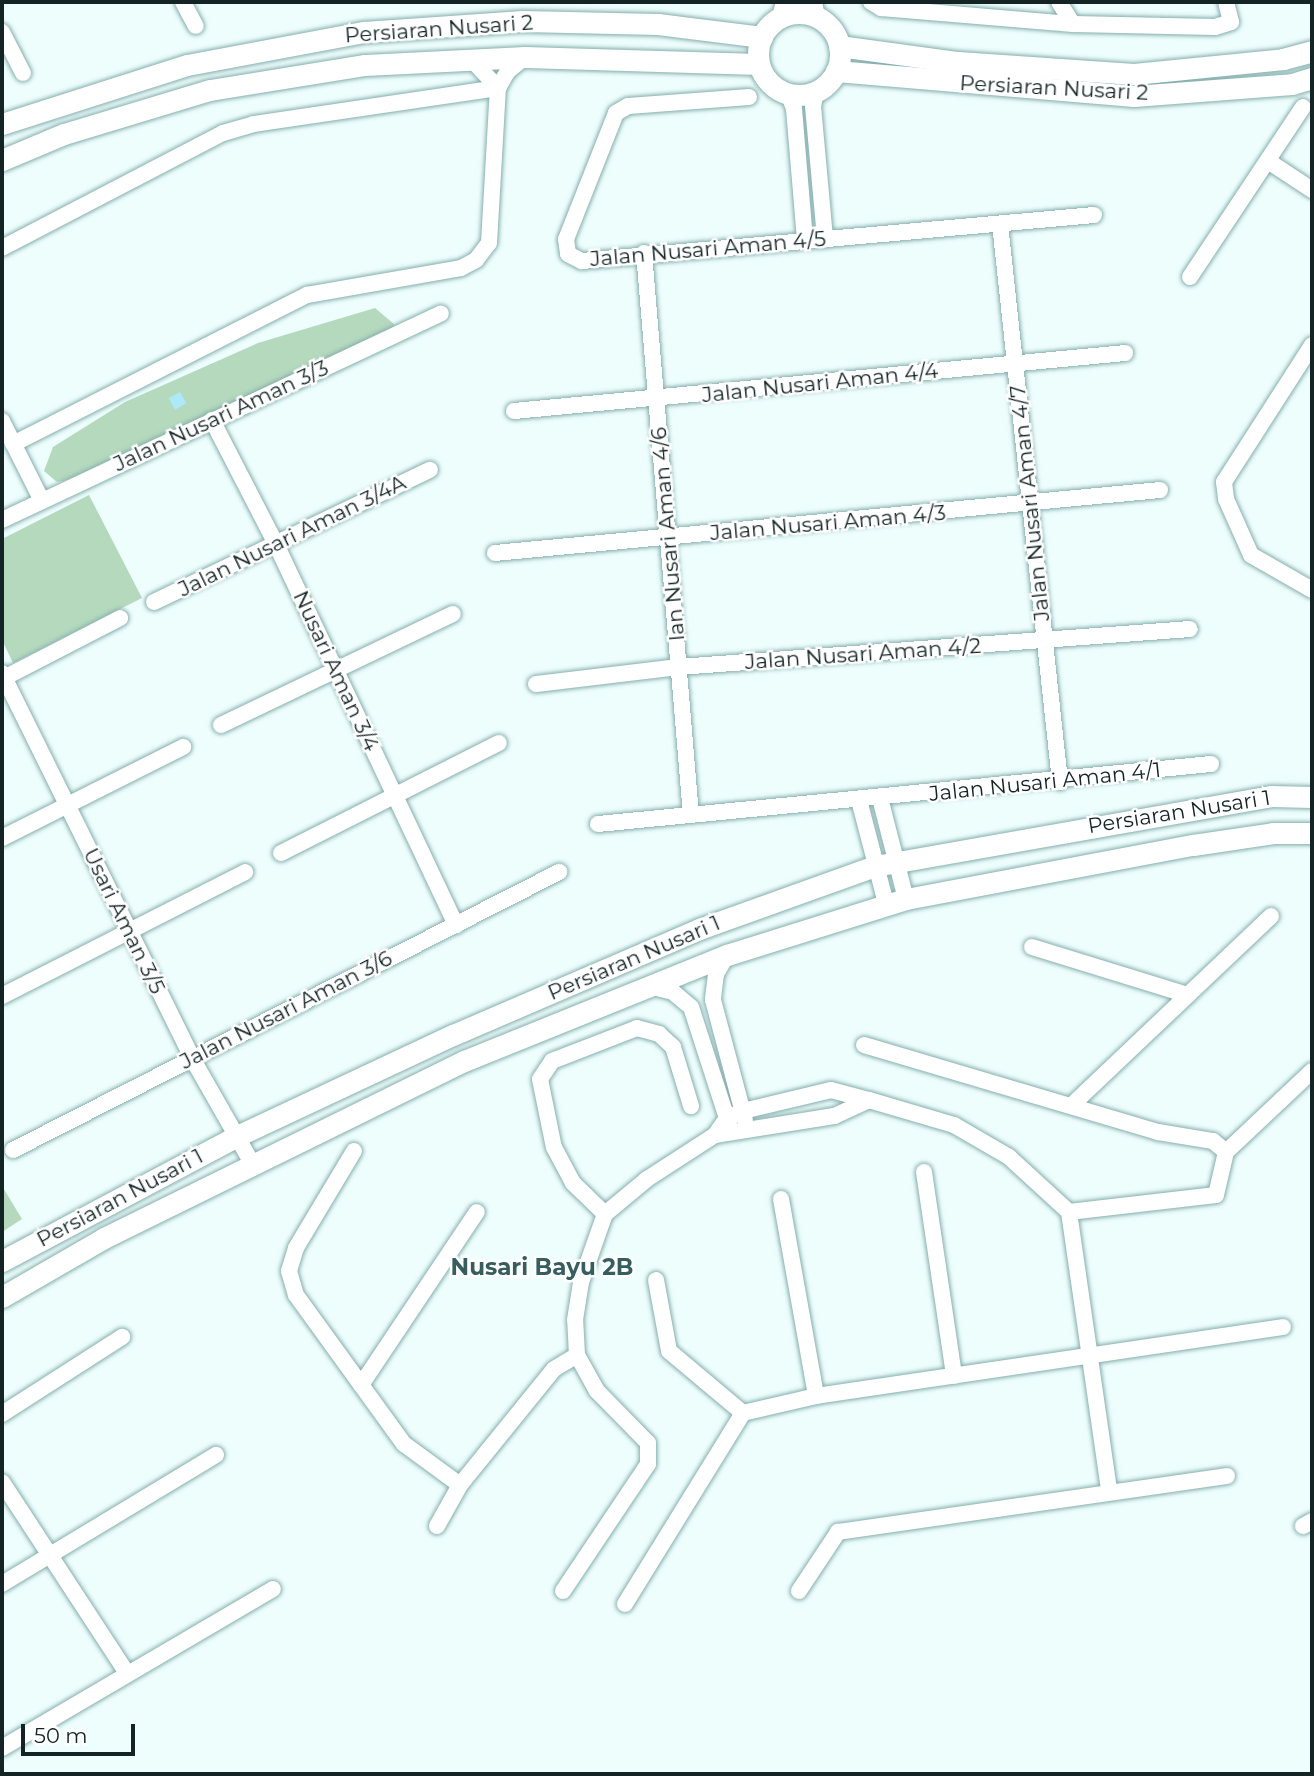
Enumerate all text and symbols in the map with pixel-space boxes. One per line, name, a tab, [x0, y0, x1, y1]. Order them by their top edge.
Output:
street label: Persiaran Nusari 2	[344, 10, 534, 48]
street label: Persiaran Nusari 2	[959, 70, 1149, 106]
street label: Jalan Nusari Aman 4/5	[589, 226, 827, 272]
street label: Jalan Nusari Aman 3/3	[110, 355, 332, 477]
street label: Jalan Nusari Aman 4/4	[701, 358, 939, 408]
street label: Jalan Nusari Aman 4/7	[1005, 384, 1055, 622]
street label: lan Nusari Aman 4/6	[646, 426, 690, 642]
street label: Jalan Nusari Aman 3/4A	[174, 470, 410, 602]
street label: Jalan Nusari Aman 4/3	[709, 500, 947, 546]
street label: Nusari Aman 3/4	[288, 587, 384, 755]
street label: Jalan Nusari Aman 4/2	[744, 633, 982, 675]
street label: Jalan Nusari Aman 4/1	[928, 757, 1162, 807]
street label: Persiaran Nusari 1	[1086, 785, 1272, 839]
street label: Usari Aman 3/5	[78, 844, 170, 998]
street label: Persiaran Nusari 1	[544, 910, 724, 1006]
street label: Jalan Nusari Aman 3/6	[176, 946, 396, 1074]
street label: Persiaran Nusari 1	[33, 1144, 207, 1252]
district label: Nusari Bayu 2B	[451, 1253, 633, 1281]
scale bar	[24, 1710, 138, 1754]
text: 50 m	[34, 1723, 88, 1748]

